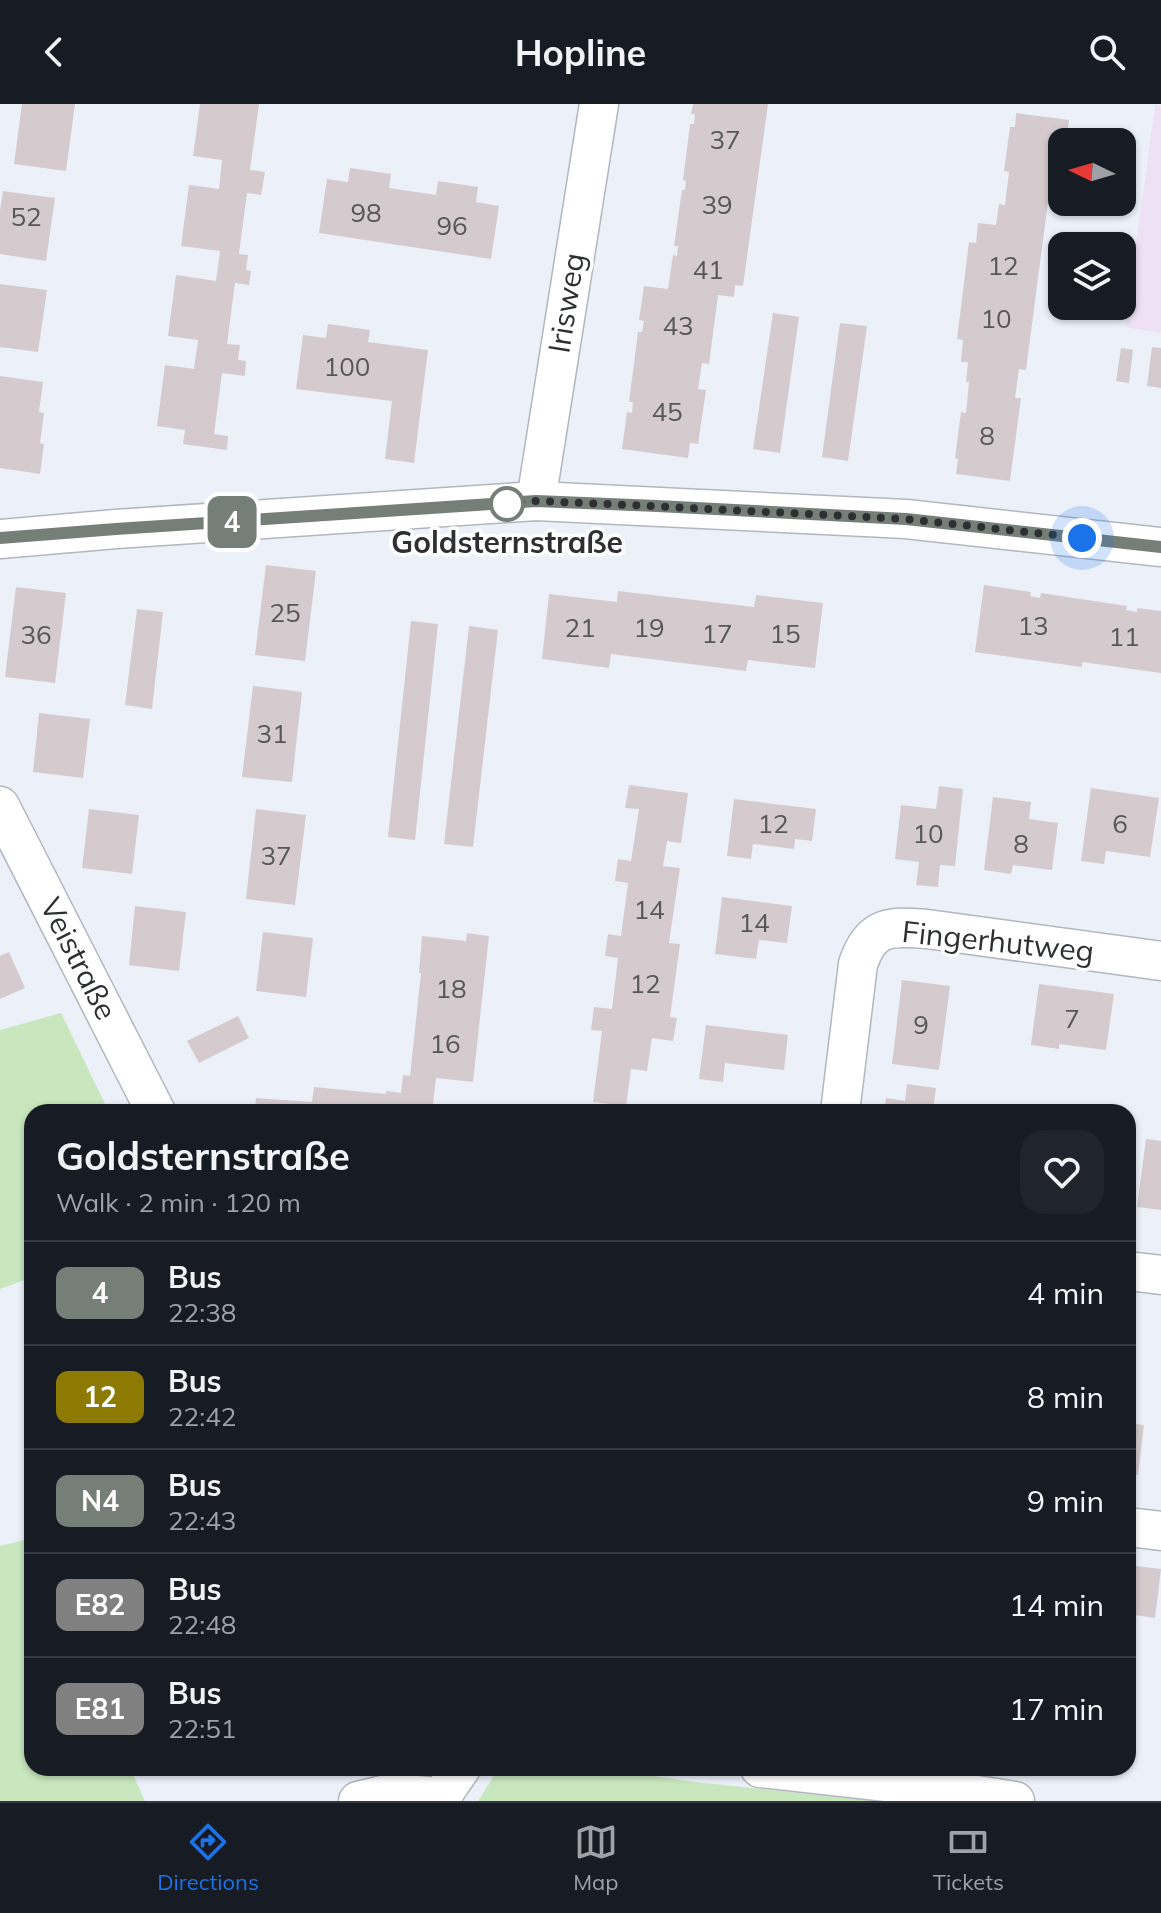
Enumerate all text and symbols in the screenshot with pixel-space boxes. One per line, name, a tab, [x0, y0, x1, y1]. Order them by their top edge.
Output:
icon: back	[32, 30, 76, 74]
text: Hopline	[515, 30, 646, 75]
icon: search	[1085, 30, 1129, 74]
house number: 37	[709, 123, 741, 156]
north arrow	[1048, 128, 1136, 216]
map controls	[1048, 128, 1136, 320]
house number: 39	[701, 188, 733, 221]
house number: 98	[350, 196, 382, 229]
house number: 52	[10, 200, 42, 233]
house number: 96	[436, 209, 468, 242]
button: layers	[1048, 232, 1136, 320]
house number: 12	[987, 249, 1019, 282]
street label: Irisweg	[539, 250, 593, 356]
house number: 41	[692, 253, 724, 286]
house number: 10	[980, 302, 1012, 335]
house number: 43	[662, 309, 694, 342]
house number: 100	[324, 350, 370, 383]
house number: 45	[651, 395, 683, 428]
house number: 8	[979, 419, 995, 452]
marker: Goldsternstraße	[490, 487, 524, 521]
line badge: 4	[206, 496, 258, 548]
text: 4	[224, 504, 240, 539]
your location	[1062, 518, 1102, 558]
place label: Goldsternstraße	[391, 523, 623, 561]
house number: 25	[269, 596, 301, 629]
house number: 13	[1017, 609, 1049, 642]
house number: 21	[564, 611, 596, 644]
house number: 19	[633, 611, 665, 644]
house number: 17	[701, 617, 733, 650]
house number: 15	[769, 617, 801, 650]
house number: 36	[20, 618, 52, 651]
house number: 11	[1108, 620, 1140, 653]
house number: 31	[256, 717, 288, 750]
house number: 12	[757, 807, 789, 840]
house number: 6	[1112, 807, 1128, 840]
house number: 10	[912, 817, 944, 850]
house number: 8	[1013, 827, 1029, 860]
house number: 37	[260, 839, 292, 872]
street label: Veistraße	[32, 891, 126, 1026]
house number: 14	[633, 893, 665, 926]
house number: 14	[738, 906, 770, 939]
street label: Fingerhutweg	[900, 912, 1096, 970]
house number: 12	[629, 967, 661, 1000]
house number: 18	[435, 972, 467, 1005]
house number: 7	[1064, 1002, 1080, 1035]
house number: 9	[913, 1008, 929, 1041]
house number: 16	[429, 1027, 461, 1060]
button: heart	[1020, 1130, 1104, 1214]
text: Goldsternstraße	[56, 1132, 350, 1180]
text: Walk · 2 min · 120 m	[56, 1186, 301, 1219]
text: Bus	[168, 1258, 222, 1296]
text: 4 min	[1027, 1274, 1104, 1312]
text: 4	[92, 1275, 108, 1310]
text: 22:38	[168, 1296, 236, 1329]
text: Bus	[168, 1362, 222, 1400]
text: 8 min	[1027, 1378, 1104, 1416]
text: 12	[83, 1379, 117, 1414]
text: 22:42	[168, 1400, 236, 1433]
text: Bus	[168, 1466, 222, 1504]
text: 9 min	[1027, 1482, 1104, 1520]
text: N4	[81, 1483, 119, 1518]
text: 22:43	[168, 1504, 236, 1537]
text: Bus	[168, 1570, 222, 1608]
text: 14 min	[1009, 1586, 1104, 1624]
text: E82	[75, 1587, 125, 1622]
text: 22:48	[168, 1608, 236, 1641]
text: Bus	[168, 1674, 222, 1712]
text: 17 min	[1009, 1690, 1104, 1728]
text: E81	[75, 1691, 125, 1726]
text: 22:51	[168, 1712, 236, 1745]
tab: Directions	[157, 1820, 259, 1896]
tab: Map	[573, 1820, 618, 1896]
tab: Tickets	[933, 1820, 1004, 1896]

